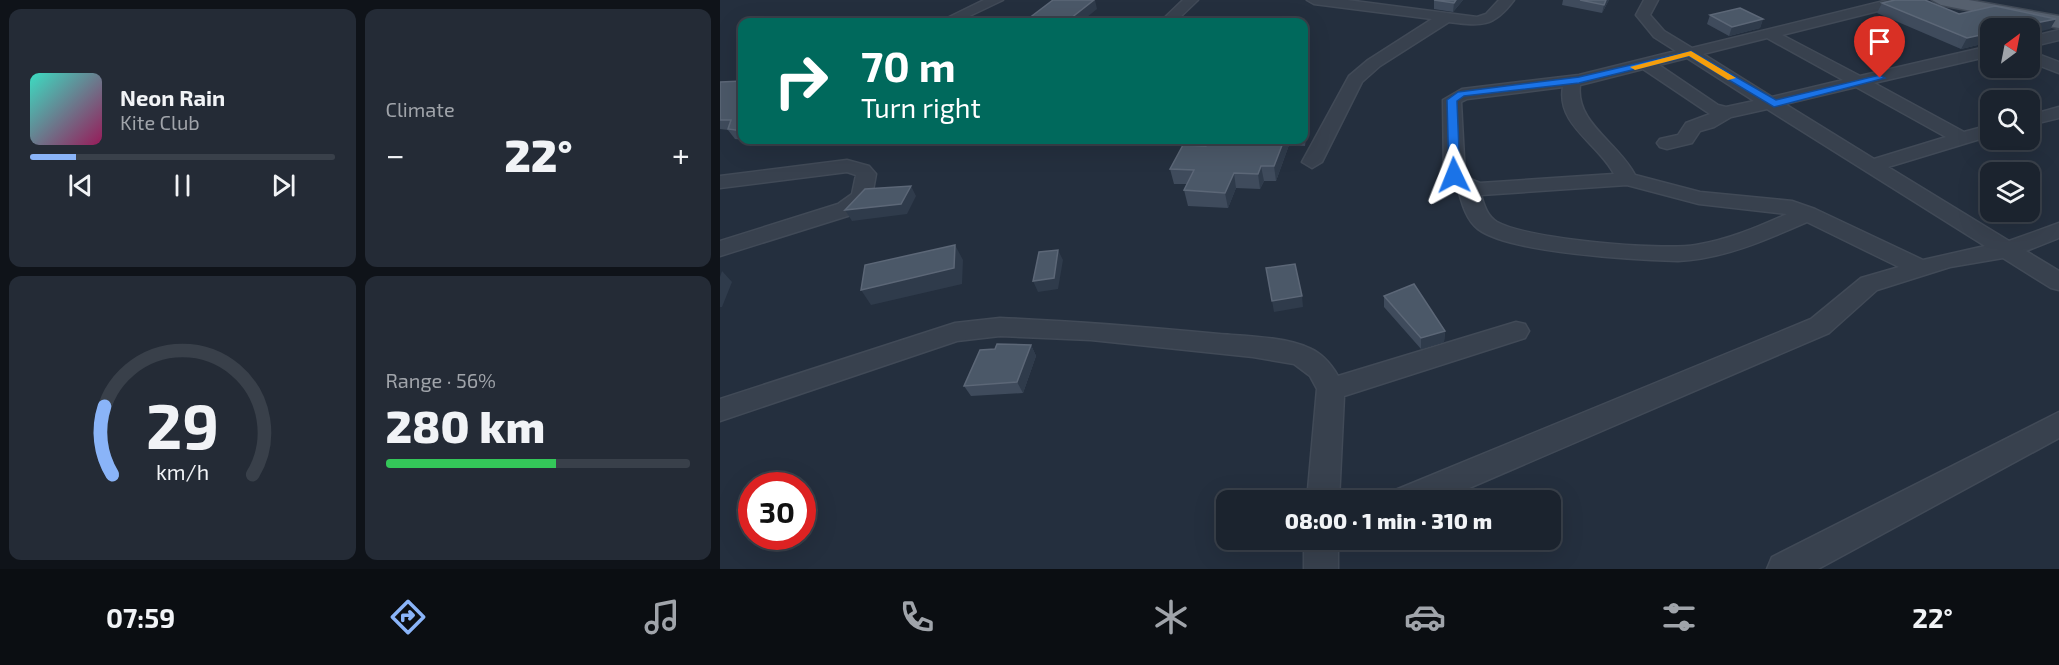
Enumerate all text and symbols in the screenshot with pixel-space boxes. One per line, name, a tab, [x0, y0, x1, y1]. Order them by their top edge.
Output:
pin	[1854, 16, 1905, 78]
north arrow	[1980, 18, 2040, 78]
map controls	[1980, 18, 2040, 222]
icon: arrive	[1863, 25, 1896, 58]
text: 70 m	[861, 40, 956, 90]
icon: right	[762, 42, 840, 120]
text: Neon Rain	[120, 84, 225, 110]
button: search	[1980, 90, 2040, 150]
text: Turn right	[861, 91, 981, 123]
text: Climate	[386, 97, 455, 121]
text: Kite Club	[120, 110, 200, 134]
text: 22°	[504, 127, 572, 181]
text: −	[386, 134, 405, 174]
text: +	[672, 134, 690, 174]
position arrow	[1422, 143, 1486, 207]
button: layers	[1980, 162, 2040, 222]
icon: previous	[64, 169, 97, 202]
icon: pause	[166, 169, 199, 202]
icon: next	[267, 169, 300, 202]
text: Range · 56%	[386, 368, 496, 392]
text: 29	[146, 387, 219, 462]
text: 280 km	[386, 398, 545, 452]
text: km/h	[156, 459, 209, 484]
speed limit sign: 30	[738, 472, 816, 550]
text: 08:00 · 1 min · 310 m	[1285, 507, 1492, 533]
icon: directions	[387, 596, 429, 638]
icon: music	[641, 596, 683, 638]
icon: phone	[896, 596, 938, 638]
icon: climate	[1150, 596, 1192, 638]
icon: car	[1404, 596, 1446, 638]
icon: filters	[1658, 596, 1700, 638]
text: 07:59	[106, 601, 175, 633]
text: 22°	[1912, 601, 1953, 633]

